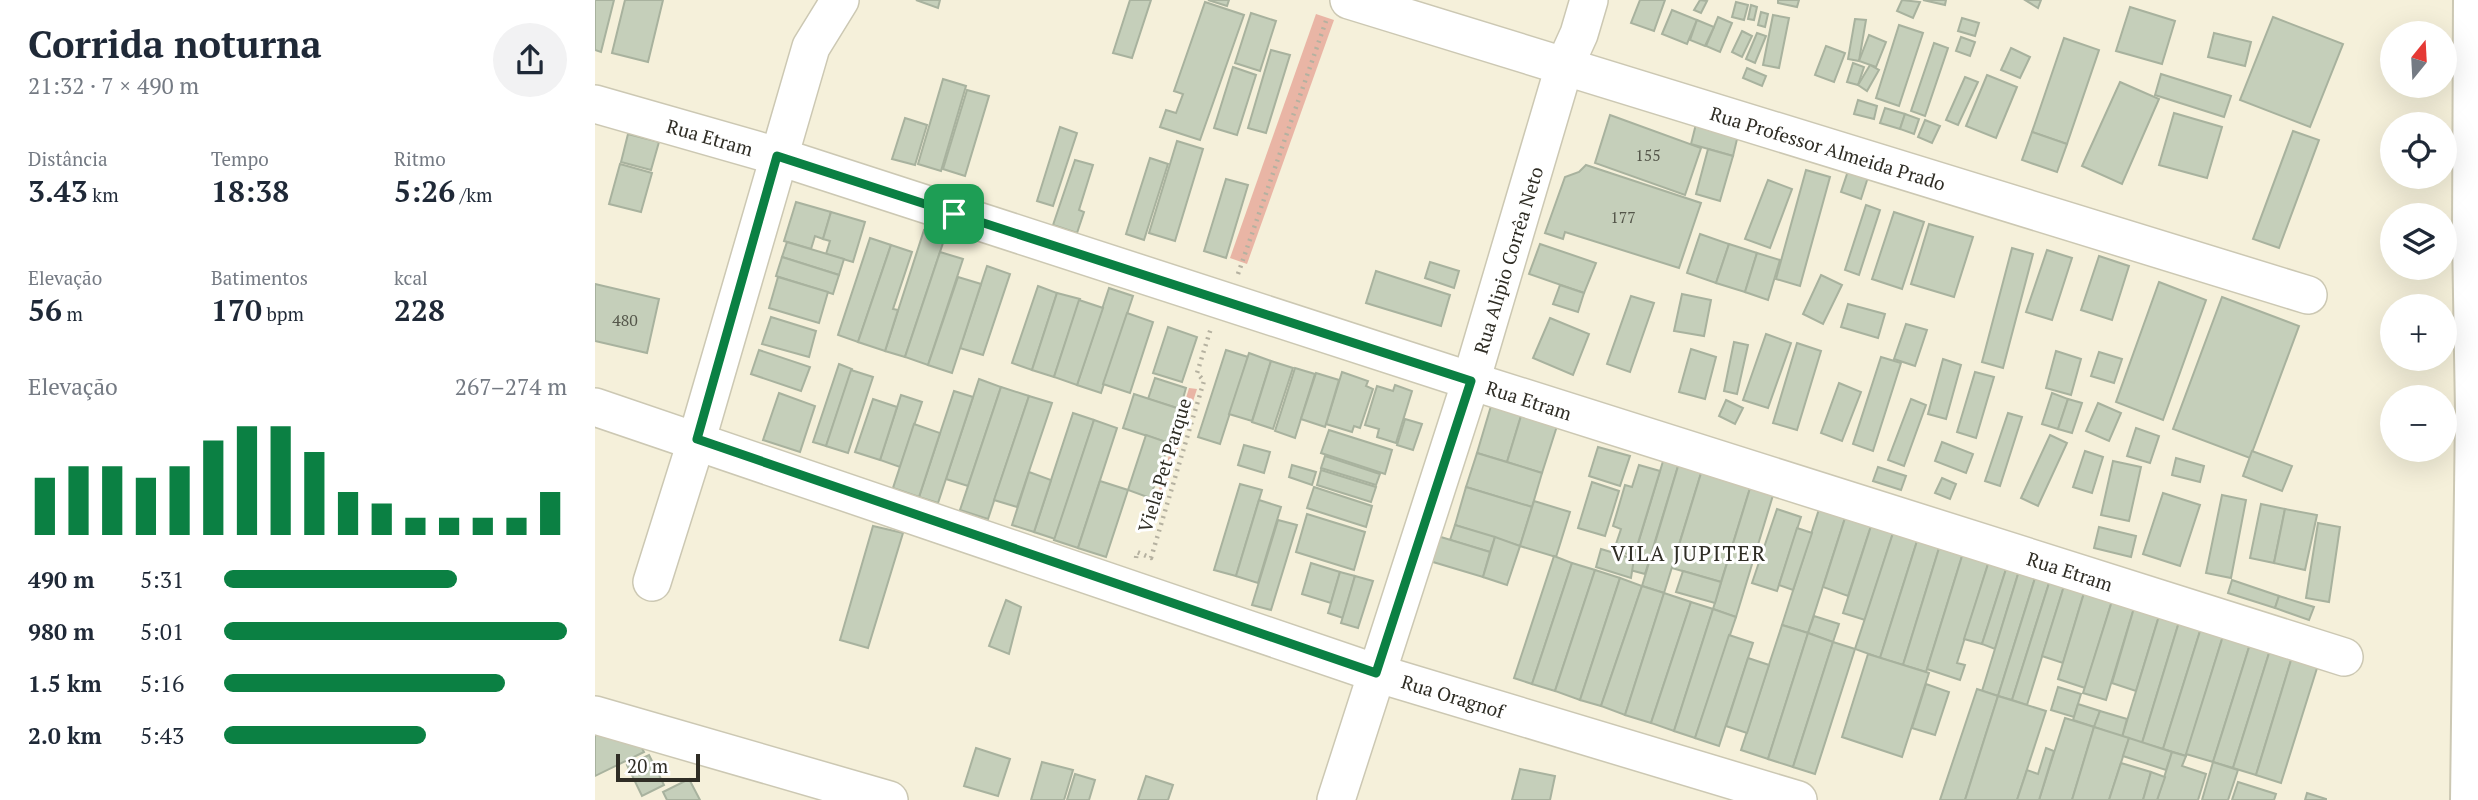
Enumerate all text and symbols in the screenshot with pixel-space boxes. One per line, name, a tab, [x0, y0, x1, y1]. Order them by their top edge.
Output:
text: Corrida noturna	[28, 19, 322, 69]
north arrow	[2380, 21, 2457, 98]
map controls	[2380, 21, 2457, 462]
button: share	[493, 23, 567, 97]
text: 21:32 · 7 × 490 m	[28, 70, 199, 101]
street label: Rua Professor Almeida Prado	[1707, 100, 1949, 196]
button: locate	[2380, 112, 2457, 189]
street label: Rua Etram	[664, 113, 757, 161]
house number: 155	[1635, 144, 1661, 166]
text: Distância	[28, 146, 108, 171]
text: Tempo	[211, 146, 269, 171]
text: Ritmo	[394, 146, 446, 171]
street label: Rua Alipio Corrêa Neto	[1468, 163, 1548, 357]
text: 3.43	[28, 171, 88, 211]
text: 18:38	[211, 171, 289, 211]
text: 5:26	[394, 171, 455, 211]
text: km	[88, 182, 119, 207]
text: /km	[455, 182, 493, 207]
pin	[924, 184, 984, 244]
icon: arrive	[935, 195, 973, 233]
button: layers	[2380, 203, 2457, 280]
house number: 177	[1610, 206, 1636, 228]
text: Elevação	[28, 265, 102, 290]
text: Batimentos	[211, 265, 308, 290]
text: kcal	[394, 265, 428, 290]
text: 56	[28, 290, 62, 330]
text: 170	[211, 290, 262, 330]
text: 228	[394, 290, 445, 330]
button: +	[2380, 294, 2457, 371]
text: m	[62, 301, 83, 326]
text: bpm	[262, 301, 304, 326]
house number: 480	[612, 309, 638, 331]
text: Elevação	[28, 371, 118, 402]
text: 267–274 m	[455, 371, 567, 402]
street label: Rua Etram	[1483, 374, 1576, 426]
button: −	[2380, 385, 2457, 462]
street label: Viela Pet Parque	[1132, 395, 1196, 535]
district label: VILA JUPITER	[1611, 539, 1767, 567]
street label: Rua Etram	[2024, 545, 2117, 597]
text: 490 m	[28, 564, 94, 595]
text: 5:31	[140, 564, 184, 595]
text: 980 m	[28, 616, 94, 647]
text: 5:01	[140, 616, 184, 647]
text: 1.5 km	[28, 668, 102, 699]
text: 5:16	[140, 668, 184, 699]
street label: Rua Oragnof	[1398, 668, 1509, 724]
text: 2.0 km	[28, 720, 102, 751]
text: 5:43	[140, 720, 184, 751]
scale bar	[616, 751, 700, 783]
text: 20 m	[627, 753, 668, 778]

